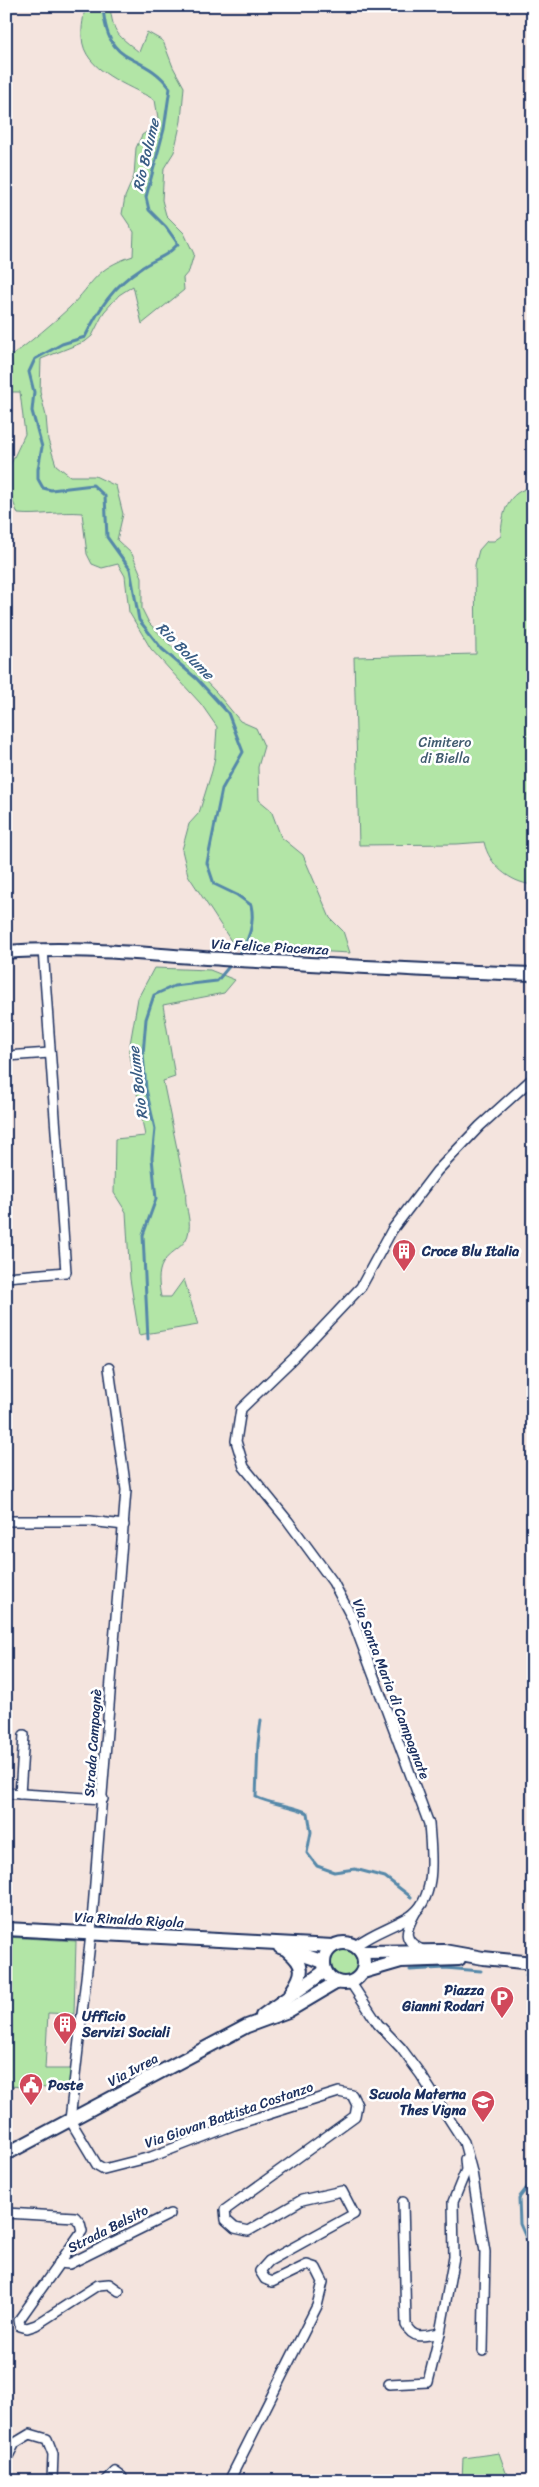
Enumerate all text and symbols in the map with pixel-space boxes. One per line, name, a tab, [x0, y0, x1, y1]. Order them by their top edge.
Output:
water label: Rio Bolume	[125, 115, 167, 194]
water label: Rio Bolume	[150, 616, 221, 687]
park label: Cimitero di Biella	[419, 730, 471, 771]
street label: Via Felice Piacenza	[211, 931, 329, 963]
water label: Rio Bolume	[120, 1044, 155, 1121]
building icon: Croce Blu Italia	[391, 1238, 417, 1272]
place label: Croce Blu Italia	[421, 1239, 520, 1264]
street label: Via Santa Maria di Campagnate	[345, 1595, 437, 1783]
street label: Strada Campagnè	[77, 1688, 109, 1798]
street label: Via Rinaldo Rigola	[74, 1905, 185, 1935]
place label: Piazza Gianni Rodari	[401, 1978, 485, 2019]
parking icon: Piazza Gianni Rodari	[489, 1985, 515, 2019]
place label: Ufficio Servizi Sociali	[81, 2004, 171, 2045]
building icon: Ufficio Servizi Sociali	[52, 2011, 78, 2045]
street label: Via Ivrea	[103, 2046, 163, 2094]
public building icon: Poste	[18, 2072, 44, 2106]
place label: Poste	[48, 2073, 84, 2098]
street label: Via Giovan Battista Costanzo	[141, 2074, 317, 2156]
place label: Scuola Materna Thes Vigna	[368, 2082, 467, 2123]
school or university icon: Scuola Materna Thes Vigna	[470, 2089, 496, 2123]
street label: Strada Belsito	[63, 2198, 153, 2260]

